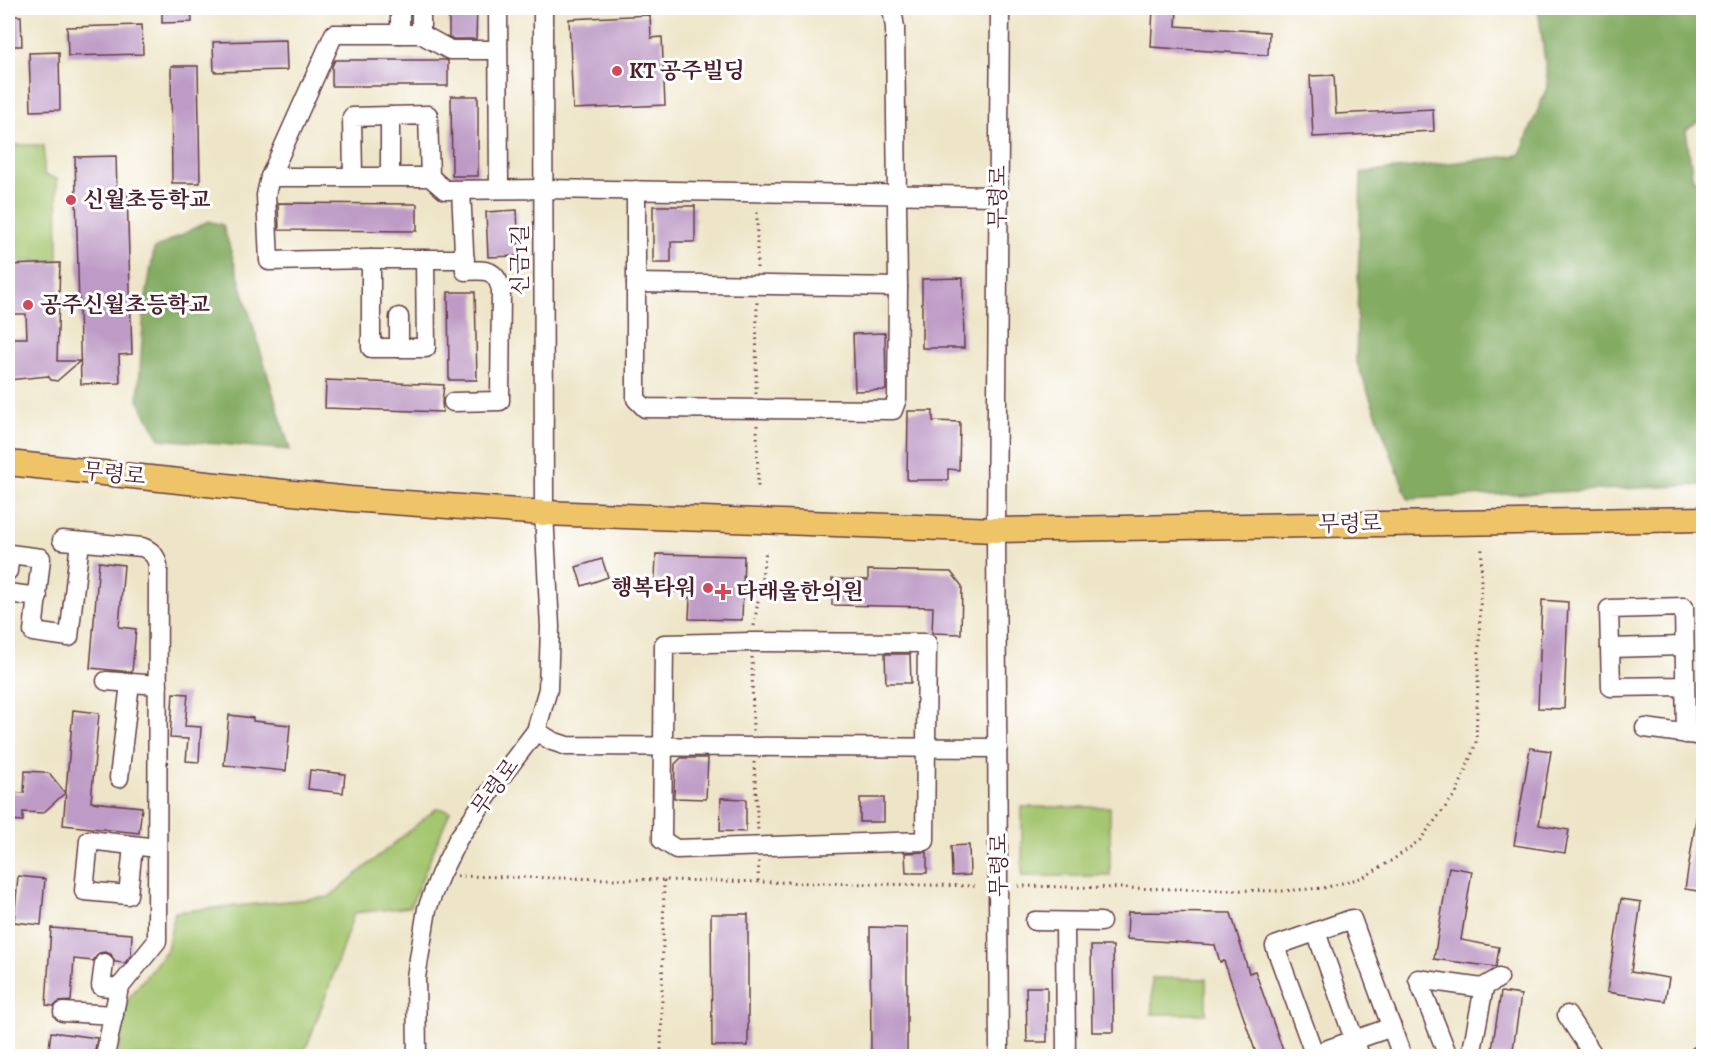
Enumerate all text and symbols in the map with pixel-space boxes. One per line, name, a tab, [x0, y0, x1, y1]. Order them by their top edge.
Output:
place label: KT 공주빌딩	[629, 56, 745, 86]
marker: KT 공주빌딩	[610, 64, 624, 78]
street label: 무령로	[982, 165, 1014, 229]
place label: 신월초등학교	[83, 185, 211, 215]
marker: 신월초등학교	[64, 193, 78, 207]
street label: 신금1길	[505, 224, 535, 296]
place label: 공주신월초등학교	[40, 290, 210, 320]
marker: 공주신월초등학교	[21, 298, 35, 312]
street label: 무령로	[81, 456, 147, 492]
street label: 무령로	[1318, 508, 1382, 540]
place label: 행복타워	[611, 573, 696, 603]
place label: 다래울한의원	[736, 577, 864, 607]
marker: 행복타워	[701, 581, 715, 595]
marker: 다래울한의원	[714, 583, 732, 601]
street label: 무령로	[464, 752, 526, 822]
street label: 무령로	[984, 833, 1014, 897]

